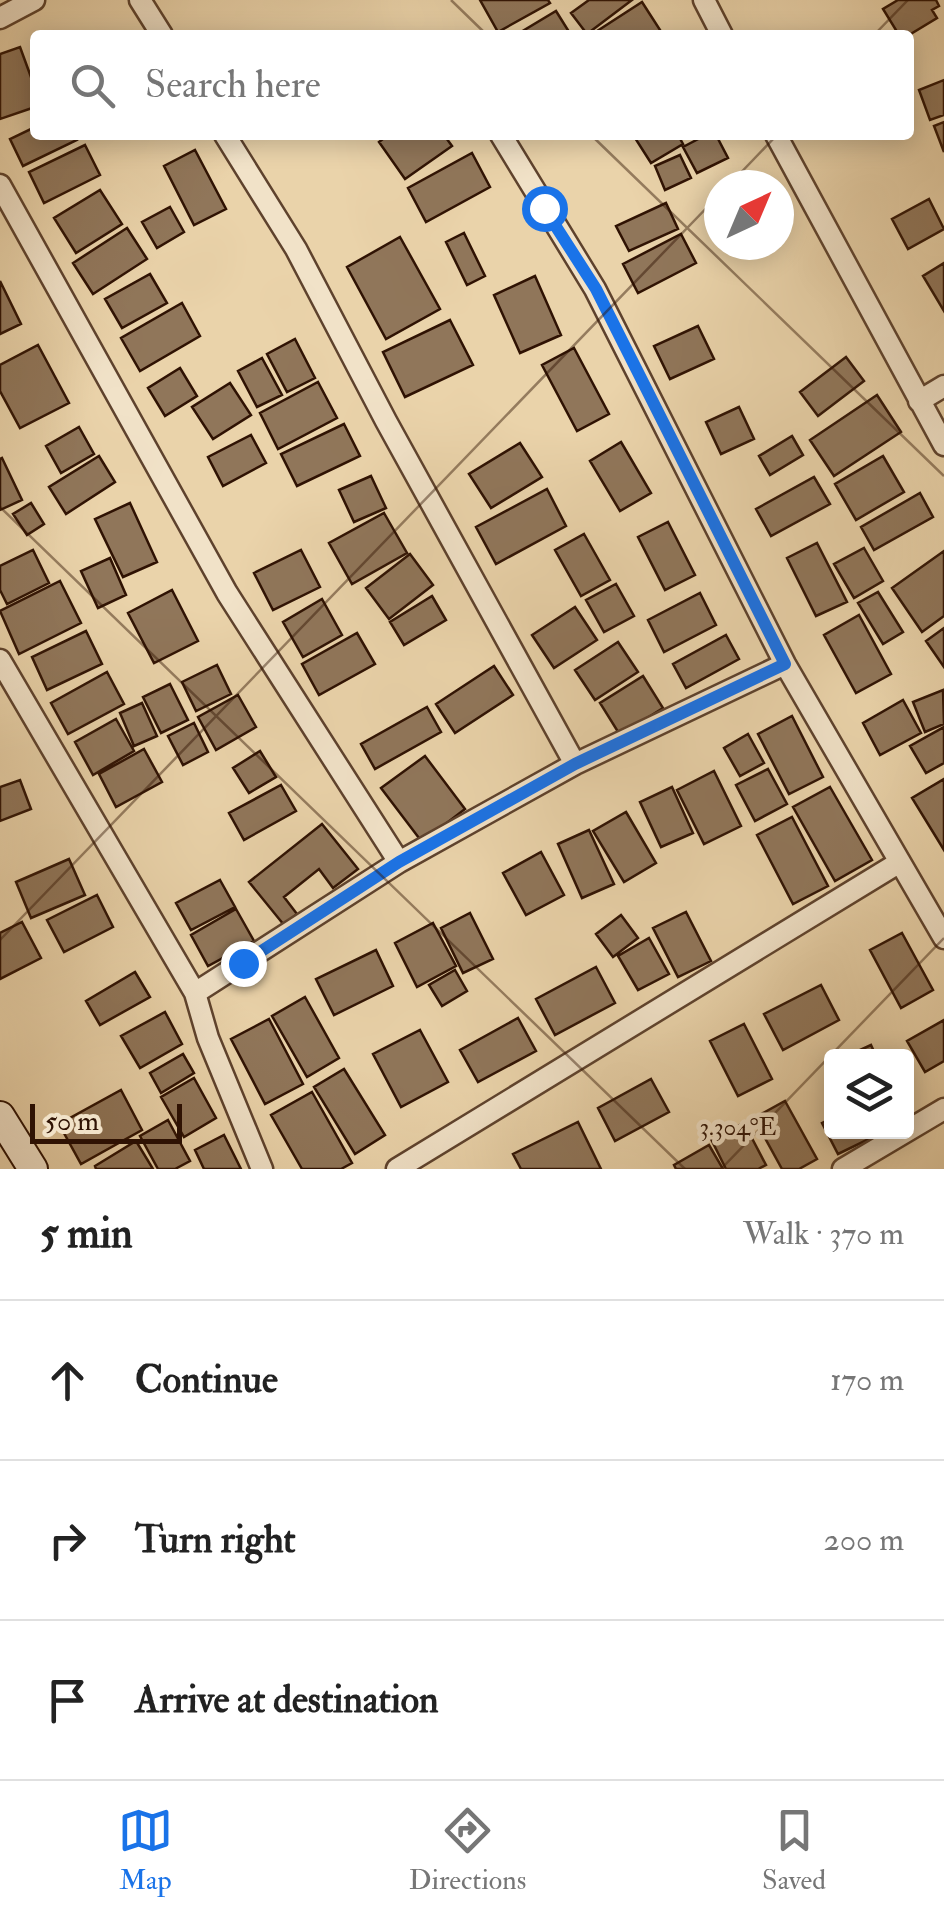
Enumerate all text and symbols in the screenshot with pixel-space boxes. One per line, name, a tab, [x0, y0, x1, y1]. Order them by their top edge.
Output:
search box	[30, 30, 914, 140]
icon: search	[65, 58, 120, 113]
text: Search here	[145, 61, 321, 109]
north arrow	[704, 170, 794, 260]
route start	[522, 186, 568, 232]
route end	[221, 941, 267, 987]
map controls	[824, 1049, 914, 1139]
button: layers	[824, 1049, 914, 1139]
scale bar	[30, 1099, 182, 1144]
text: 50 m	[45, 1104, 99, 1139]
text: 3.304°E	[699, 1112, 777, 1143]
text: 5 min	[40, 1208, 133, 1260]
text: Walk · 370 m	[743, 1214, 904, 1254]
icon: ahead	[40, 1353, 95, 1408]
text: Continue	[135, 1356, 278, 1404]
text: 170 m	[830, 1360, 904, 1400]
icon: right	[40, 1513, 95, 1568]
text: Turn right	[135, 1516, 296, 1564]
text: 200 m	[823, 1520, 904, 1560]
icon: arrive	[40, 1673, 95, 1728]
text: Arrive at destination	[135, 1676, 439, 1724]
tab: Map	[118, 1803, 173, 1898]
tab: Directions	[409, 1803, 526, 1898]
tab: Saved	[762, 1803, 826, 1898]

